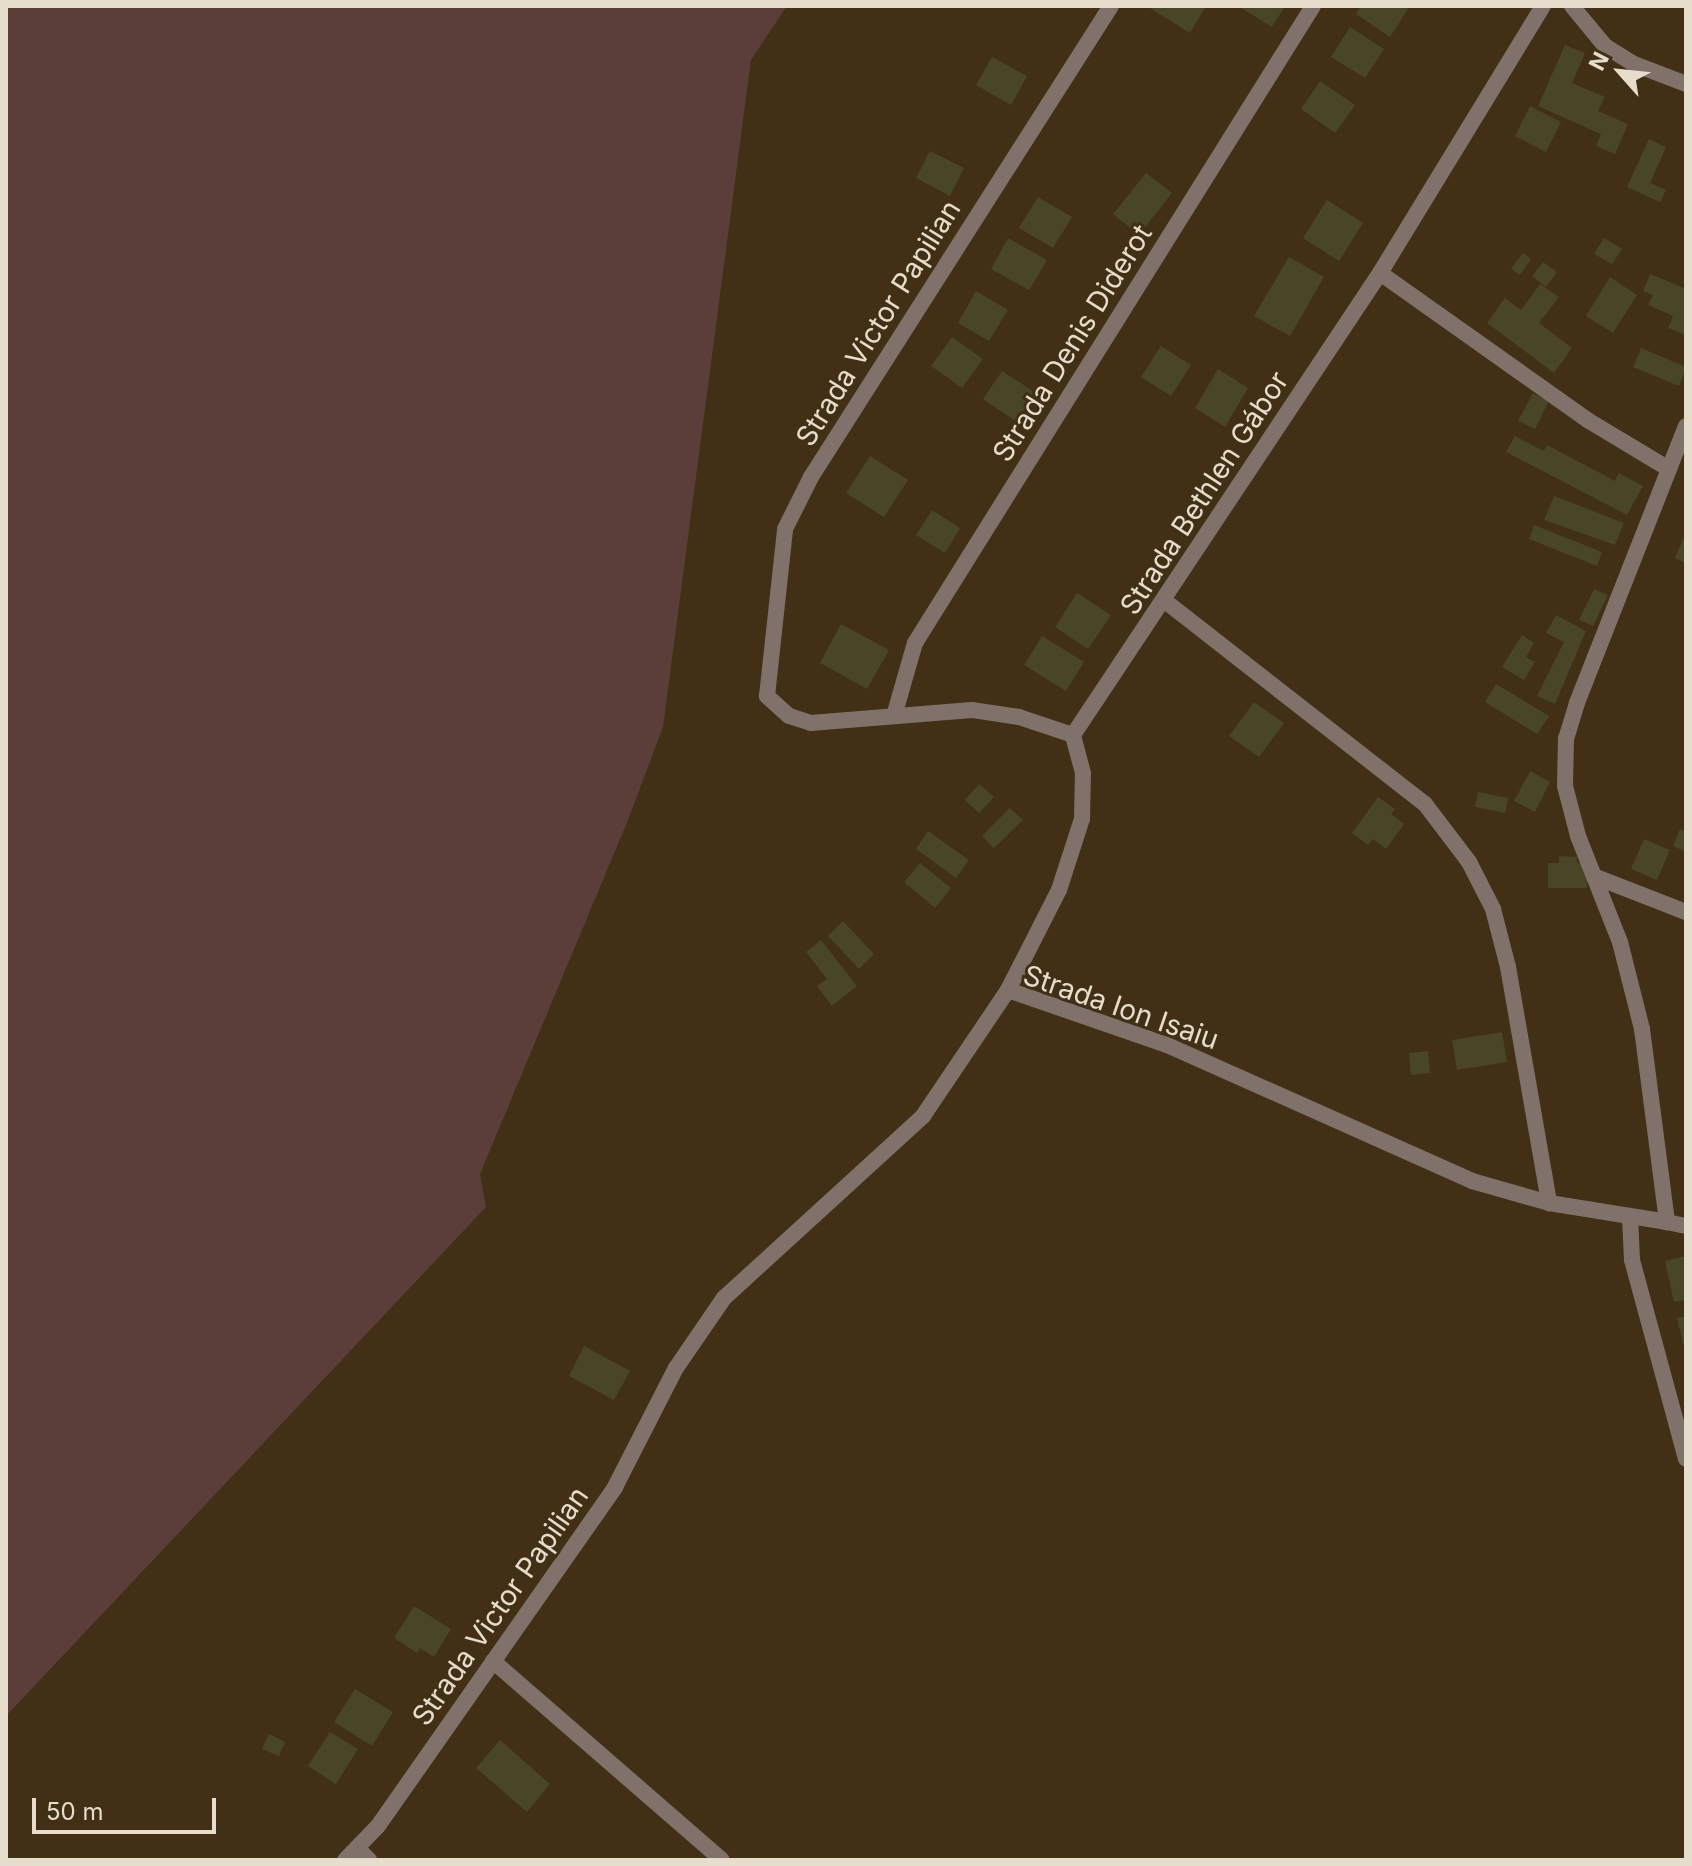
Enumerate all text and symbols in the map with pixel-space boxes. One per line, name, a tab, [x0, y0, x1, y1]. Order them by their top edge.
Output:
north arrow	[1580, 32, 1660, 112]
text: N	[1583, 48, 1614, 74]
street label: Strada Victor Papilian	[789, 194, 967, 452]
street label: Strada Denis Diderot	[985, 218, 1159, 468]
street label: Strada Bethlen Gábor	[1113, 365, 1295, 621]
street label: Strada Ion Isaiu	[1019, 958, 1223, 1056]
street label: Strada Victor Papilian	[405, 1480, 595, 1732]
scale bar	[36, 1782, 220, 1832]
text: 50 m	[46, 1797, 104, 1826]

